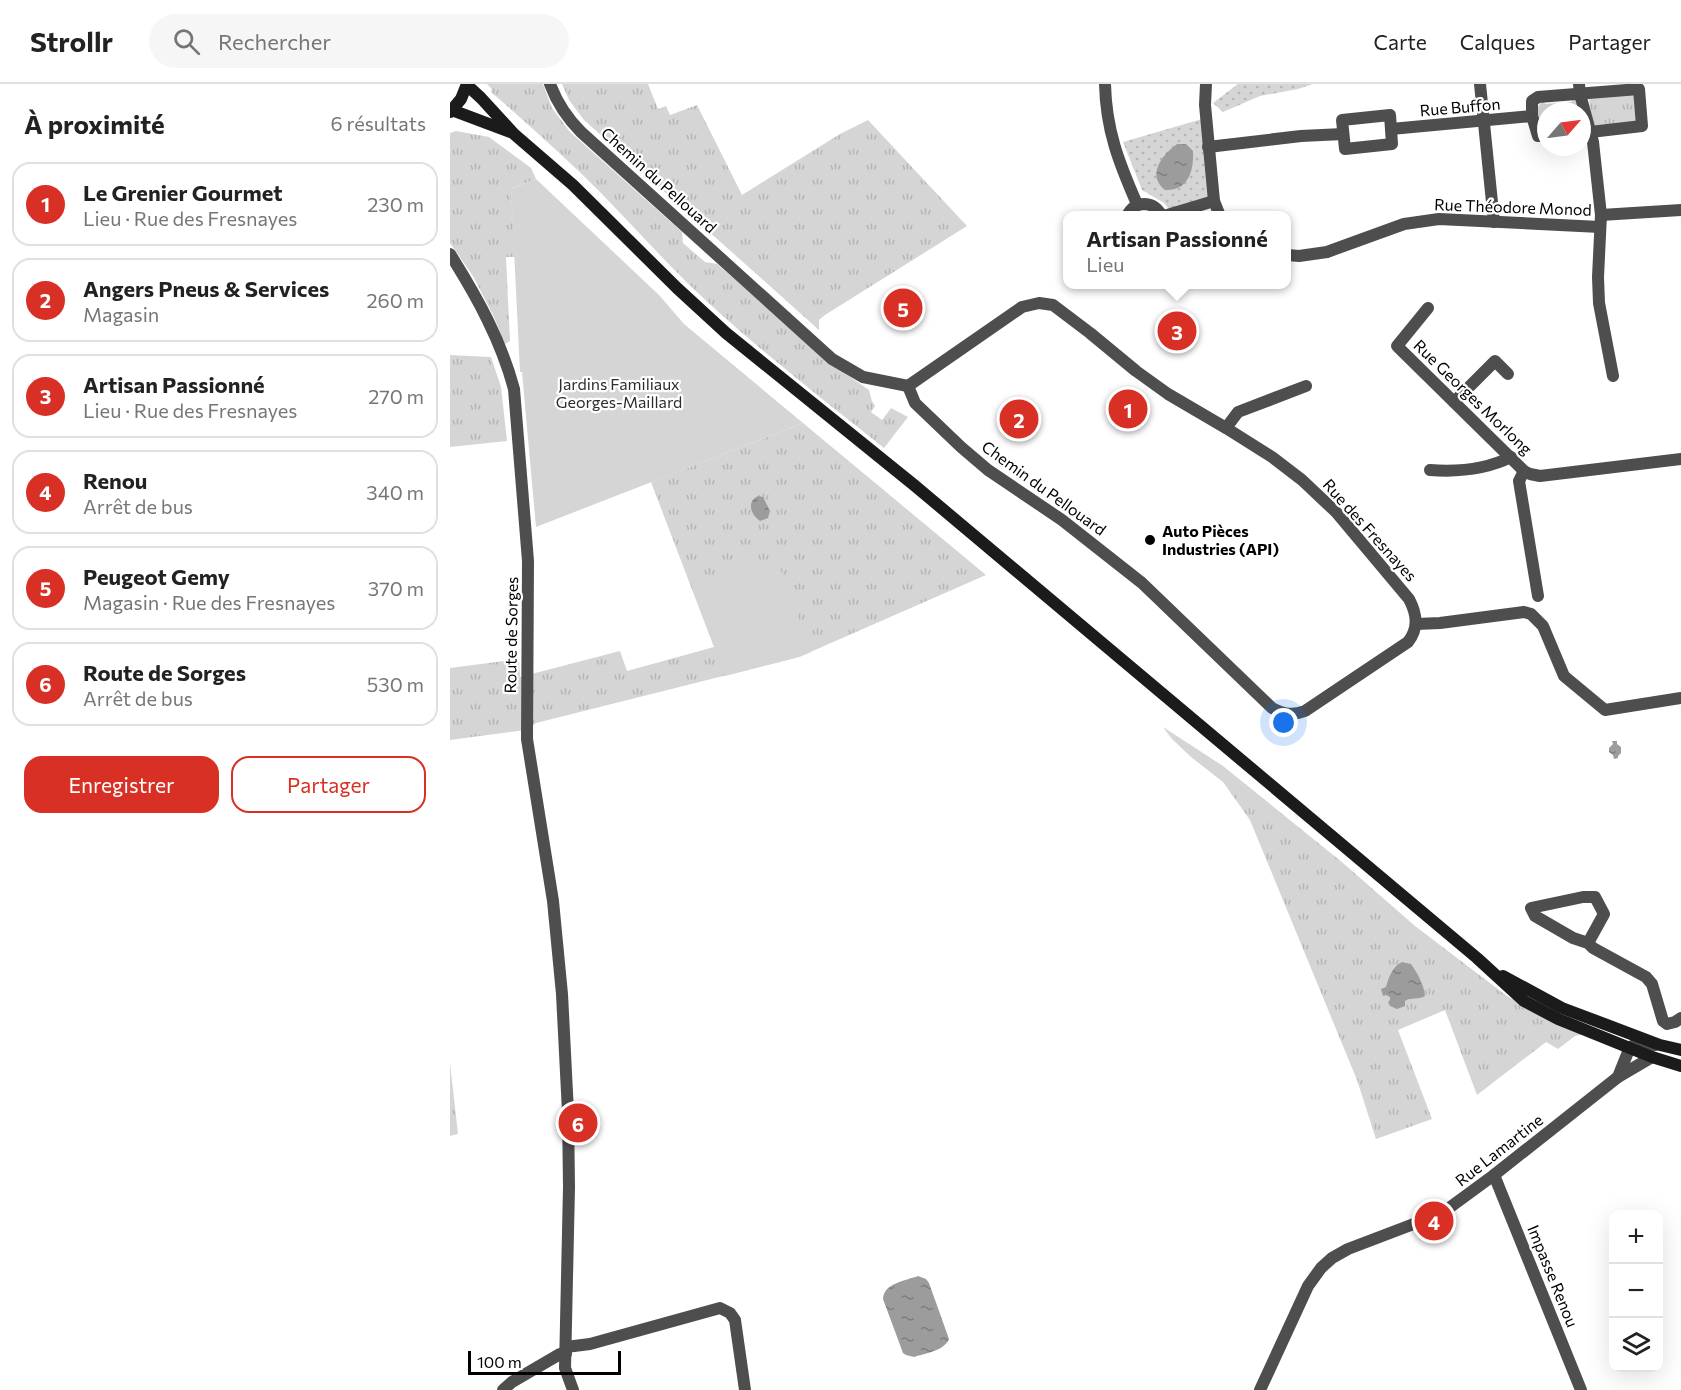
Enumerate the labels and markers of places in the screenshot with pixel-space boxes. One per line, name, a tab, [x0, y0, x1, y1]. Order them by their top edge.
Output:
pin: 5	[884, 286, 922, 330]
pin: 3	[1158, 308, 1196, 354]
pin: 1	[1108, 386, 1148, 432]
pin: 2	[1000, 396, 1038, 442]
place label: Auto Pièces Industries (API)	[1162, 521, 1279, 558]
marker: Auto Pièces Industries (API)	[1143, 533, 1157, 547]
pin: 6	[558, 1100, 598, 1146]
pin: 4	[1414, 1198, 1454, 1244]

